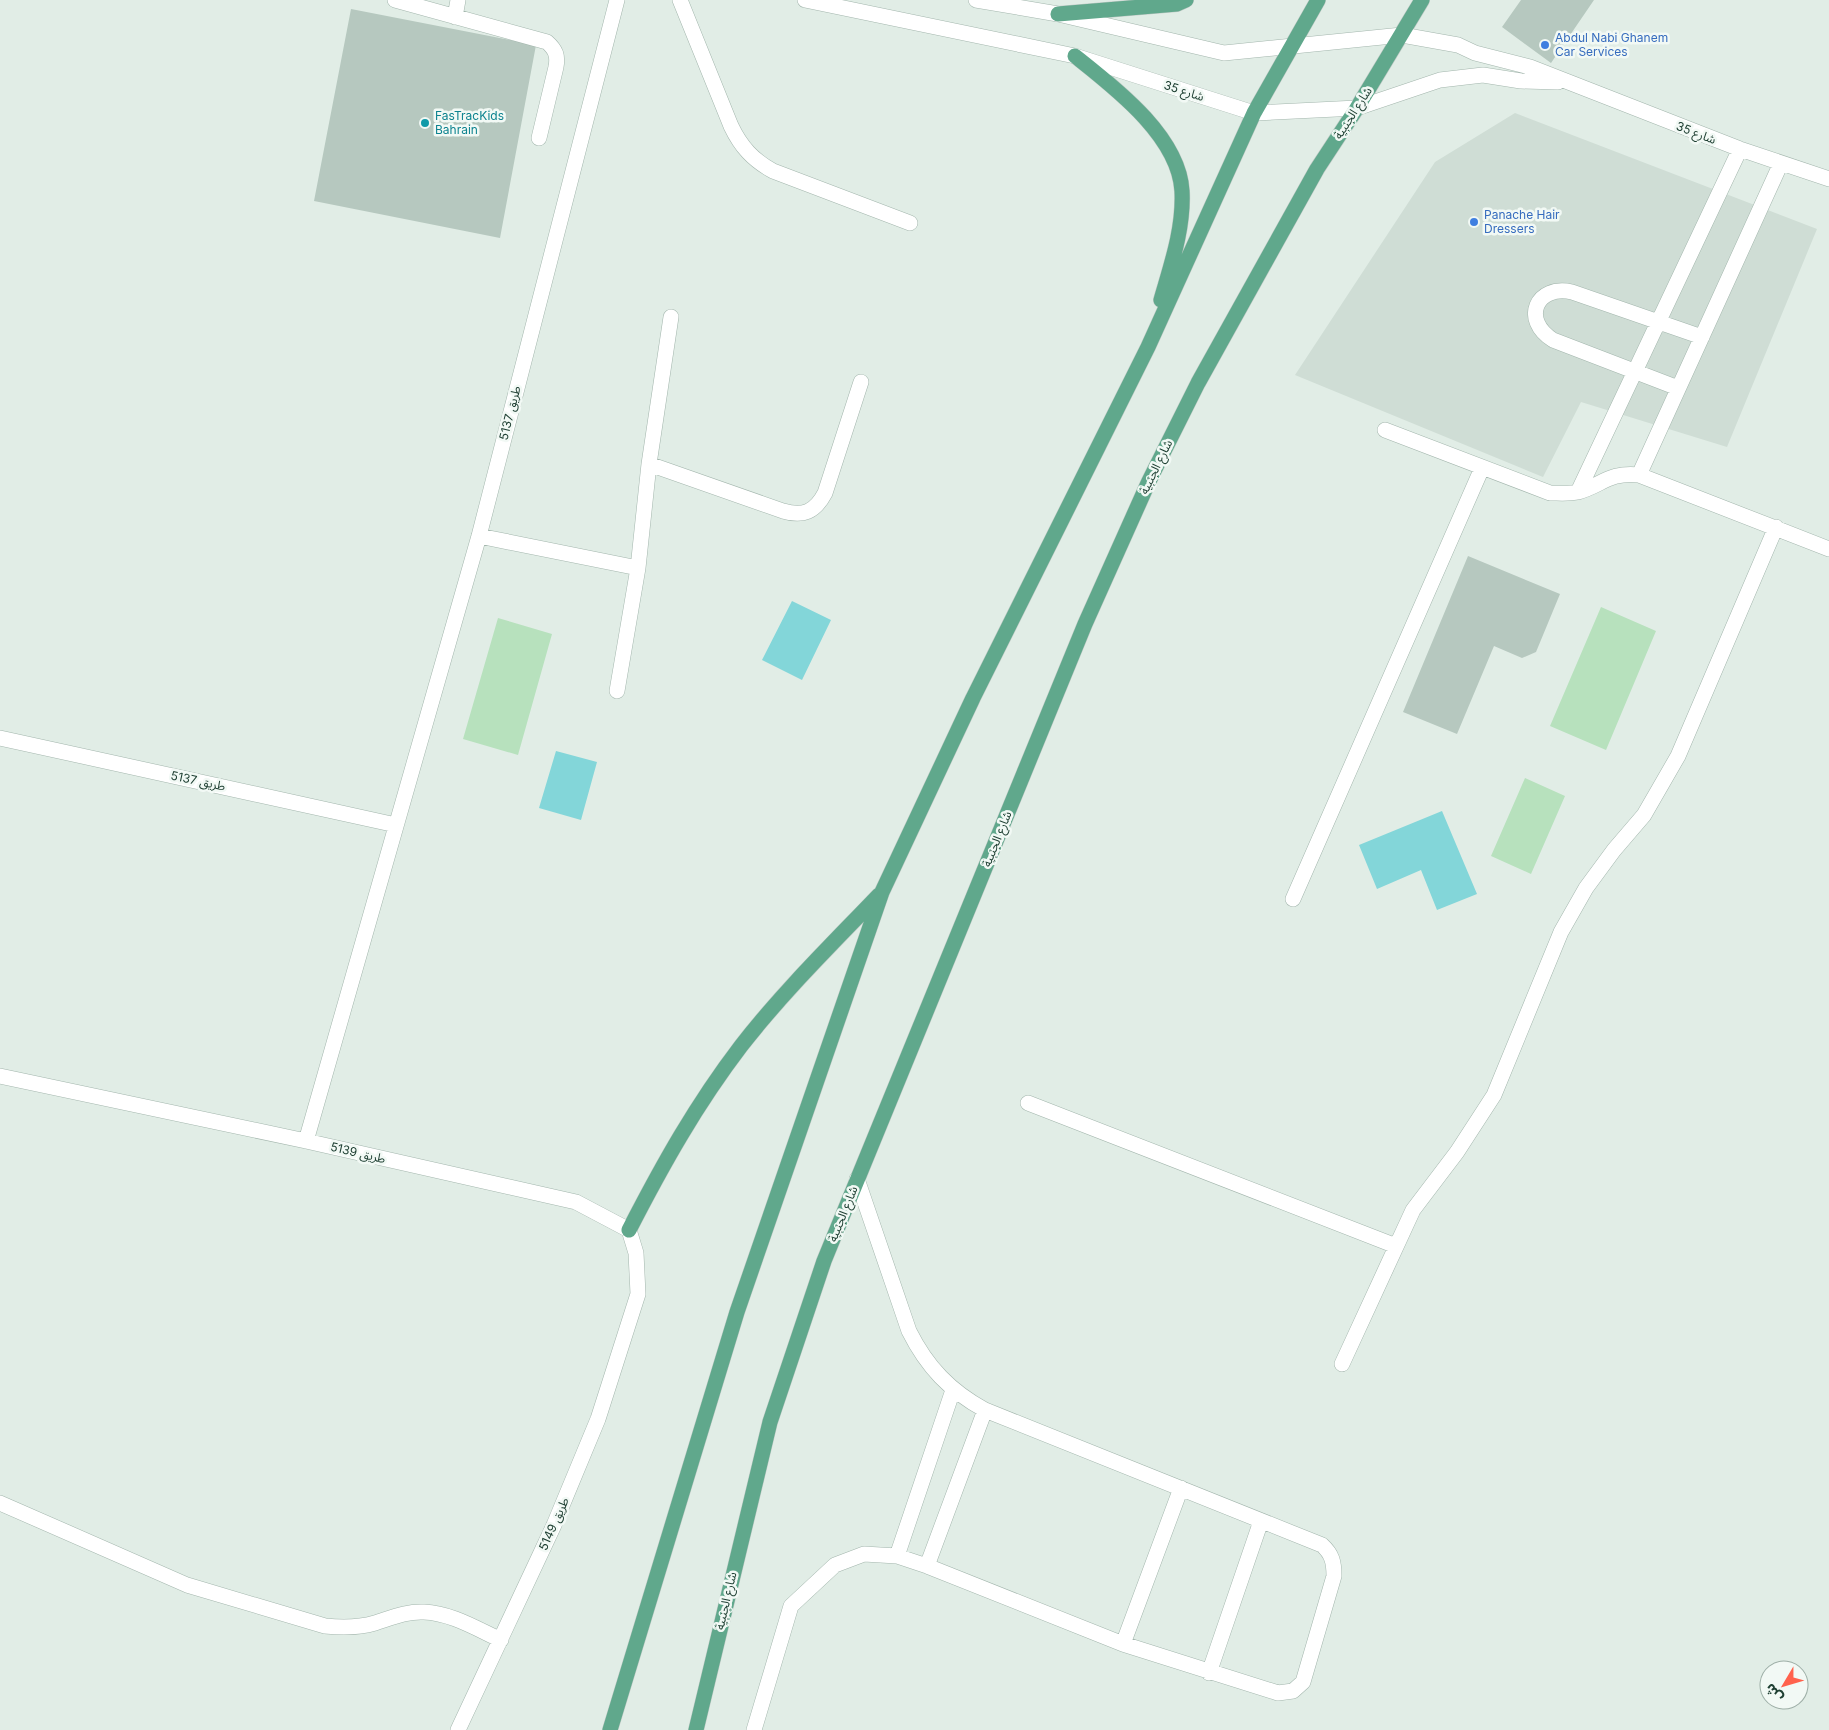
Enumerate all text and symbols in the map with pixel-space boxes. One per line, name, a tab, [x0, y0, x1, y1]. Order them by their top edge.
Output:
place label: Abdul Nabi Ghanem Car Services	[1555, 30, 1668, 59]
marker: Abdul Nabi Ghanem Car Services	[1539, 39, 1551, 51]
street label: شارع 35	[1161, 77, 1206, 106]
street label: شارع الجنبية	[1330, 84, 1377, 143]
place label: FasTracKids Bahrain	[435, 108, 504, 137]
marker: FasTracKids Bahrain	[419, 117, 431, 129]
street label: شارع 35	[1673, 118, 1718, 149]
place label: Panache Hair Dressers	[1484, 207, 1560, 236]
marker: Panache Hair Dressers	[1468, 216, 1480, 228]
street label: طريق 5137	[496, 384, 524, 442]
street label: شارع الجنبية	[1136, 437, 1177, 497]
street label: طريق 5137	[169, 767, 227, 795]
street label: شارع الجنبية	[979, 809, 1016, 870]
street label: طريق 5139	[329, 1139, 387, 1167]
street label: شارع الجنبية	[825, 1184, 862, 1245]
street label: طريق 5149	[535, 1495, 573, 1553]
street label: شارع الجنبية	[712, 1570, 741, 1632]
north arrow	[1759, 1660, 1809, 1710]
text: ش	[1761, 1681, 1786, 1706]

